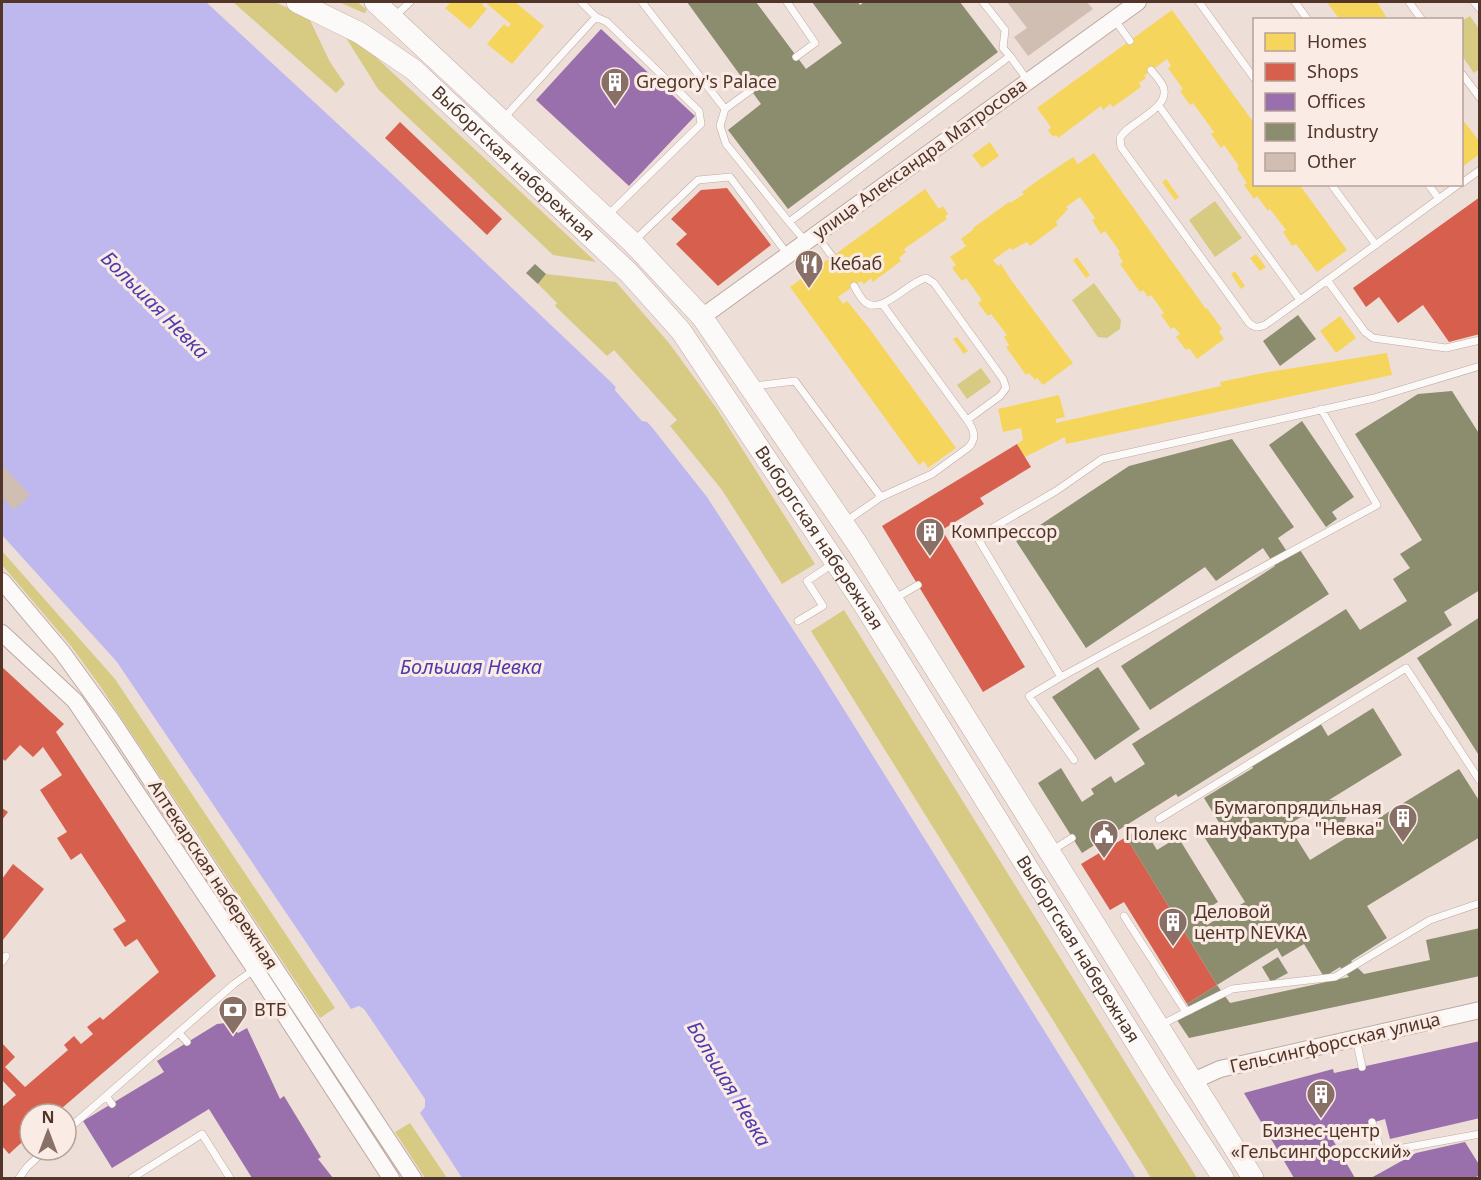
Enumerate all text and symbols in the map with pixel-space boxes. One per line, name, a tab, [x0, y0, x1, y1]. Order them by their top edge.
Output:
legend	[1253, 18, 1463, 186]
text: Homes	[1307, 29, 1367, 53]
text: Shops	[1307, 59, 1359, 83]
building icon: Gregory's Palace	[599, 66, 631, 108]
place label: Gregory's Palace	[636, 69, 777, 93]
street label: улица Александра Матросова	[808, 72, 1031, 244]
street label: Выборгская набережная	[427, 80, 601, 246]
text: Offices	[1307, 89, 1366, 113]
text: Industry	[1307, 119, 1379, 143]
text: Other	[1307, 149, 1357, 173]
water label: Большая Невка	[96, 245, 215, 364]
restaurant icon: Кебаб	[793, 248, 825, 290]
place label: Кебаб	[830, 251, 882, 275]
street label: Выборгская набережная	[750, 441, 890, 634]
building icon: Компрессор	[914, 516, 946, 558]
place label: Компрессор	[951, 519, 1057, 543]
water label: Большая Невка	[400, 653, 542, 680]
street label: Аптекарская набережная	[144, 775, 284, 974]
place label: Бумагопрядильная мануфактура "Невка"	[1195, 795, 1382, 840]
building icon: Бумагопрядильная мануфактура "Невка"	[1387, 802, 1419, 844]
public building icon: Полекс	[1088, 818, 1120, 860]
place label: Полекс	[1125, 821, 1188, 845]
street label: Выборгская набережная	[1012, 851, 1146, 1047]
place label: Деловой центр NEVKA	[1194, 899, 1308, 944]
building icon: Деловой центр NEVKA	[1157, 906, 1189, 948]
bank icon: ВТБ	[217, 994, 249, 1036]
place label: ВТБ	[254, 997, 287, 1021]
street label: Гельсингфорсская улица	[1227, 1006, 1442, 1078]
water label: Большая Невка	[681, 1016, 778, 1152]
building icon: Бизнес-центр «Гельсингфорсский»	[1305, 1078, 1337, 1120]
north arrow	[18, 1102, 78, 1162]
text: N	[41, 1106, 55, 1128]
place label: Бизнес-центр «Гельсингфорсский»	[1231, 1118, 1411, 1163]

